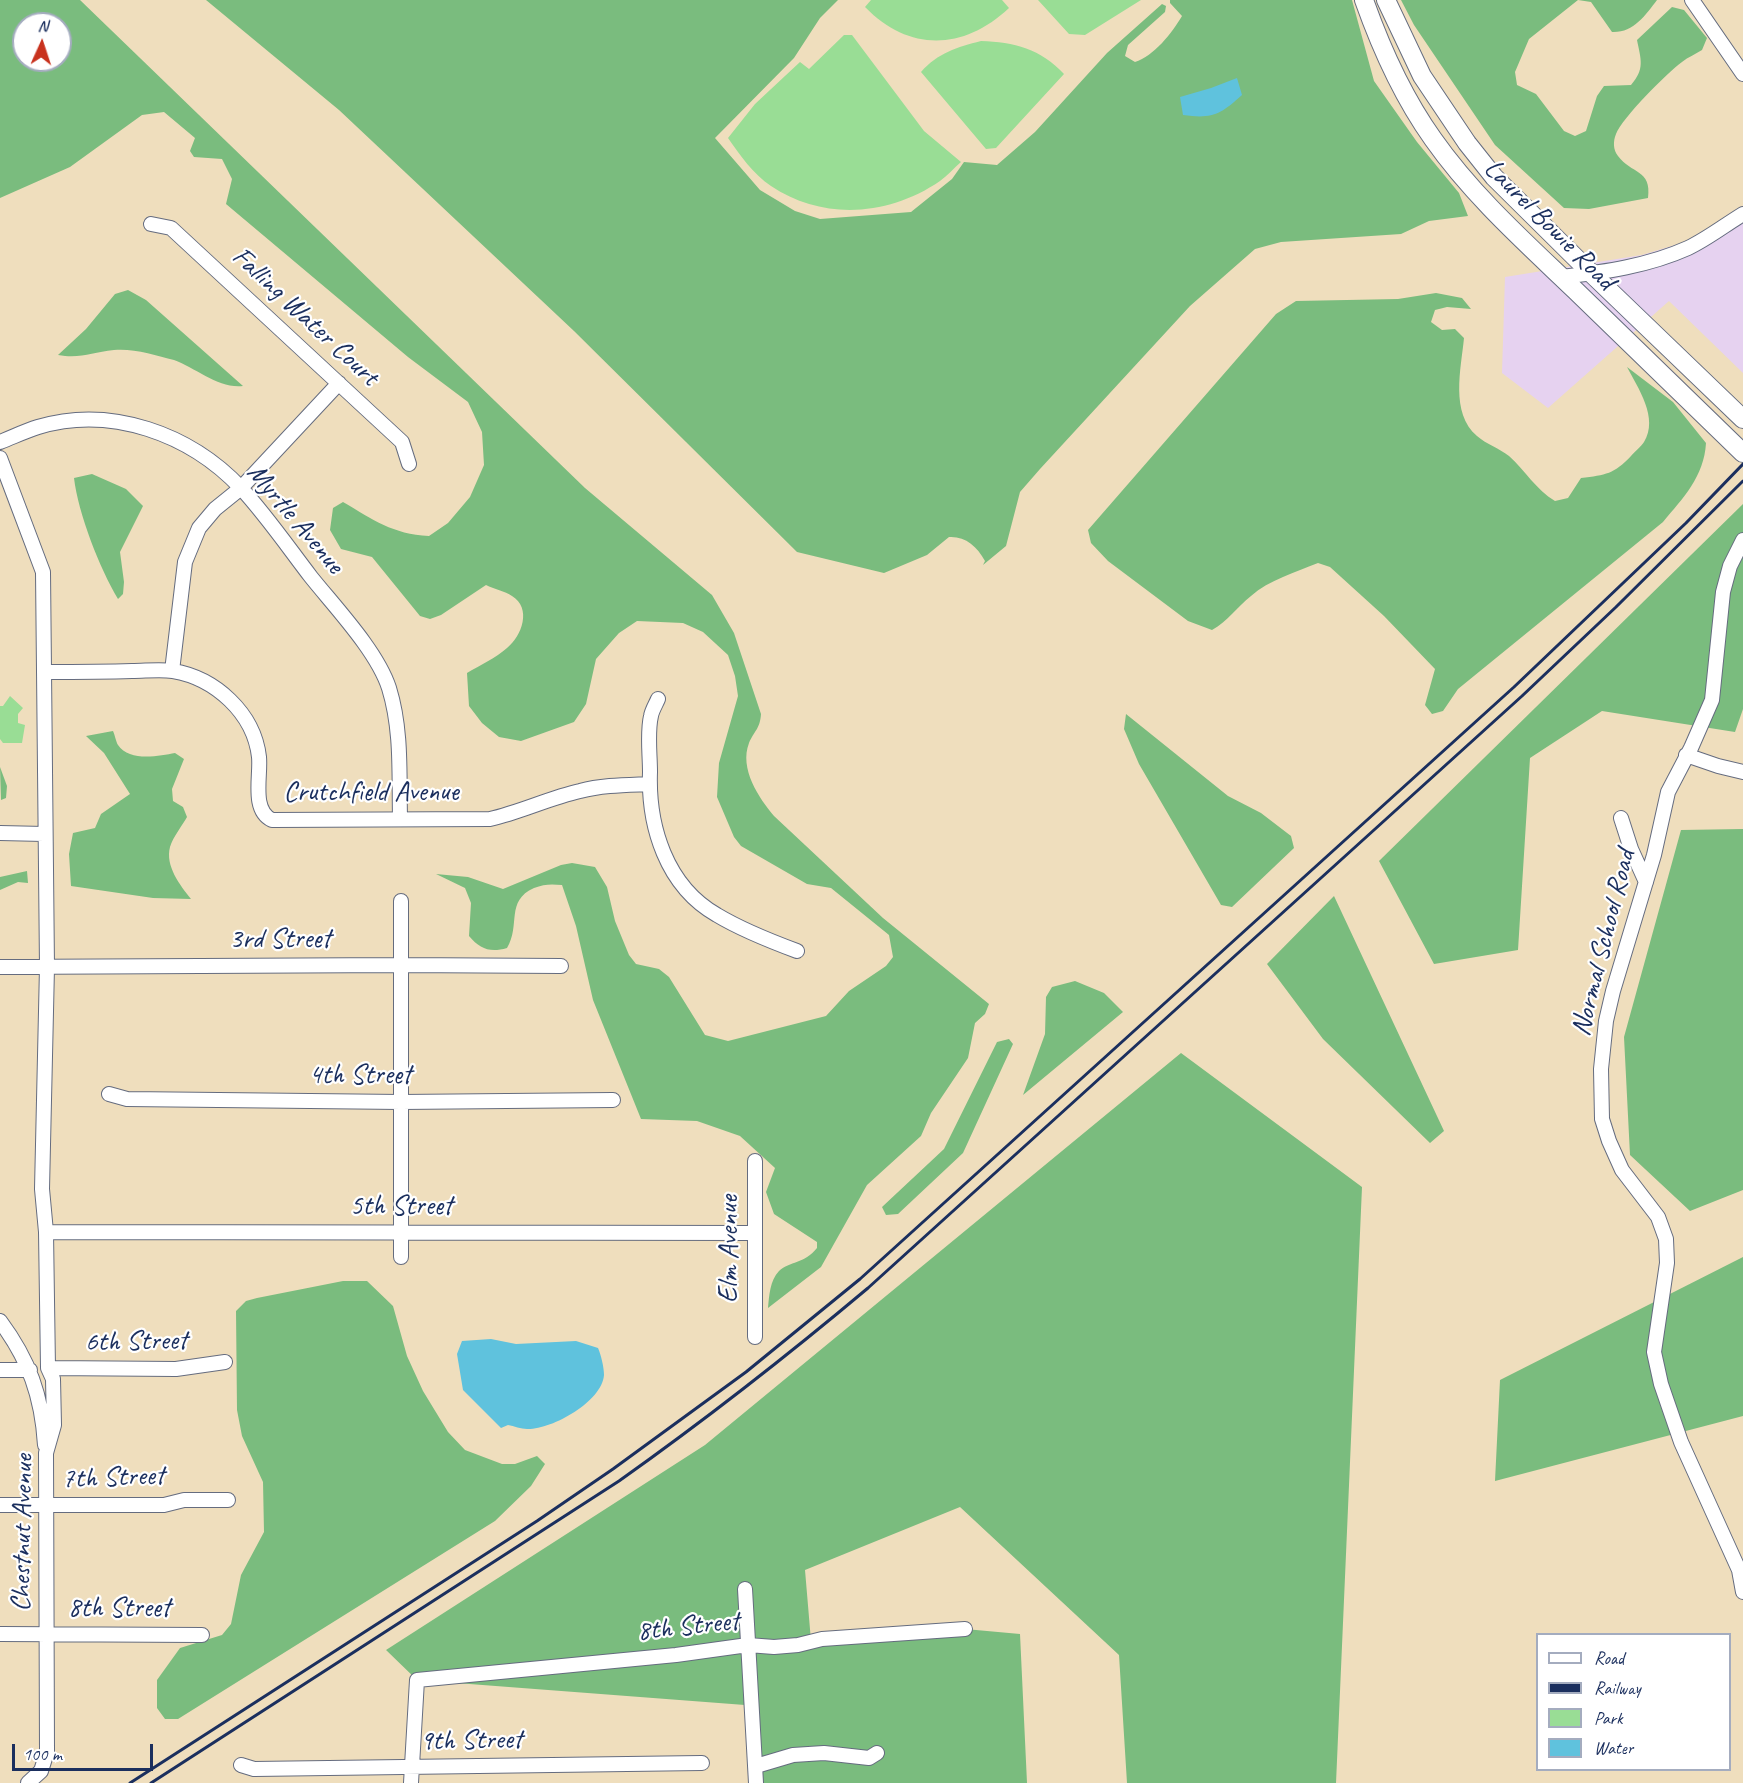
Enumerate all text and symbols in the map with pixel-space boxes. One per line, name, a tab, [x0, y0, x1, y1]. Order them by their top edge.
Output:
north arrow	[12, 12, 72, 72]
text: N	[37, 16, 48, 36]
street label: Laurel Bowie Road	[1476, 152, 1622, 298]
street label: Falling Water Court	[225, 240, 385, 394]
street label: Myrtle Avenue	[239, 457, 351, 581]
street label: Crutchfield Avenue	[283, 776, 459, 810]
street label: Normal School Road	[1565, 847, 1643, 1039]
street label: 3rd Street	[229, 923, 331, 957]
street label: 4th Street	[309, 1059, 411, 1093]
street label: 5th Street	[350, 1190, 452, 1224]
street label: Elm Avenue	[713, 1195, 747, 1303]
street label: 6th Street	[85, 1324, 187, 1360]
street label: Chestnut Avenue	[5, 1454, 41, 1612]
street label: 7th Street	[61, 1459, 165, 1497]
street label: 8th Street	[68, 1592, 170, 1626]
street label: 8th Street	[635, 1605, 741, 1649]
legend	[1536, 1633, 1731, 1771]
text: Road	[1594, 1647, 1624, 1669]
text: Railway	[1594, 1677, 1641, 1699]
text: Park	[1594, 1707, 1623, 1729]
street label: 9th Street	[420, 1723, 522, 1759]
scale bar	[15, 1732, 156, 1770]
text: Water	[1594, 1737, 1633, 1759]
text: 100 m	[23, 1743, 62, 1765]

